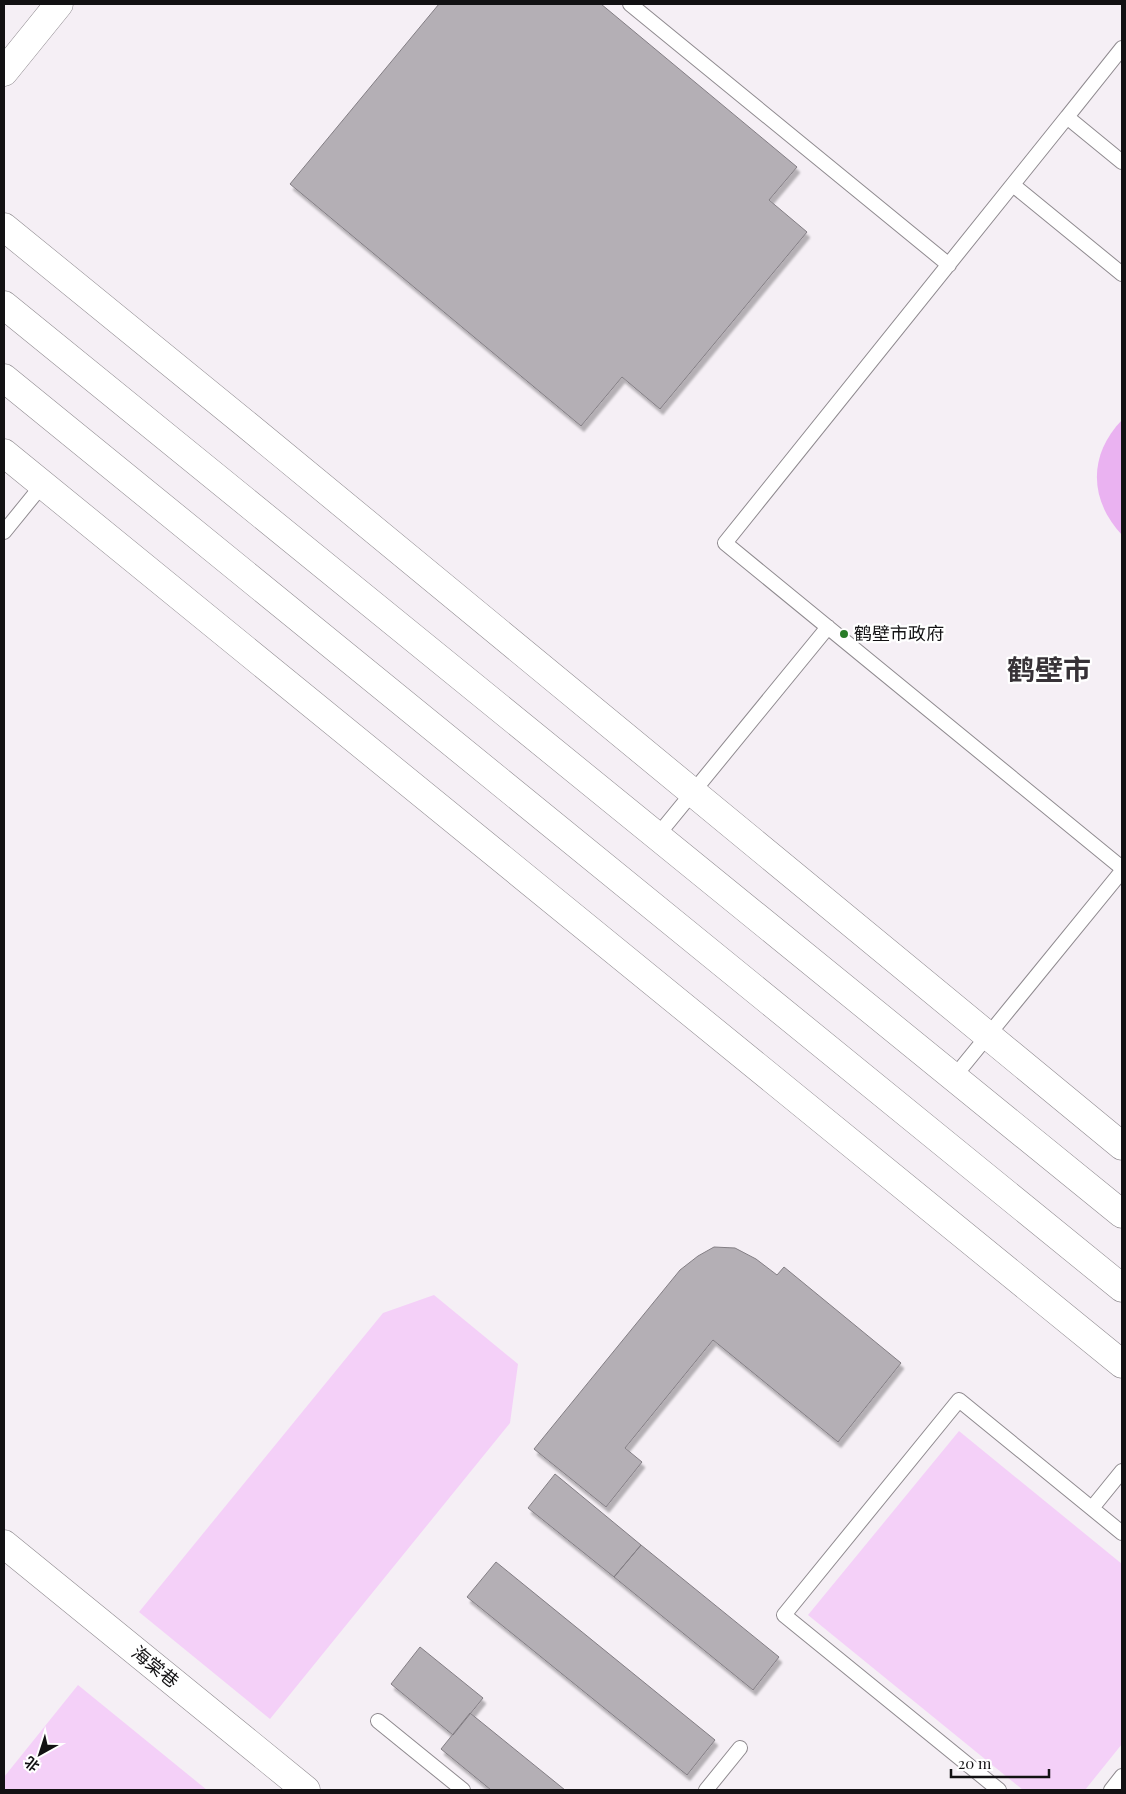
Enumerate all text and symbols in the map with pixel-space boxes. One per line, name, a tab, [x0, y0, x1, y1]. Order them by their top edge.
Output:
place label: 鹤壁市政府	[854, 621, 944, 645]
marker: 鹤壁市政府	[838, 628, 850, 640]
district label: 鹤壁市	[1007, 650, 1091, 687]
street label: 海棠巷	[127, 1640, 184, 1693]
north arrow	[15, 1729, 65, 1779]
scale bar	[951, 1746, 1048, 1778]
text: 北	[20, 1753, 43, 1776]
text: 20 m	[958, 1753, 992, 1773]

